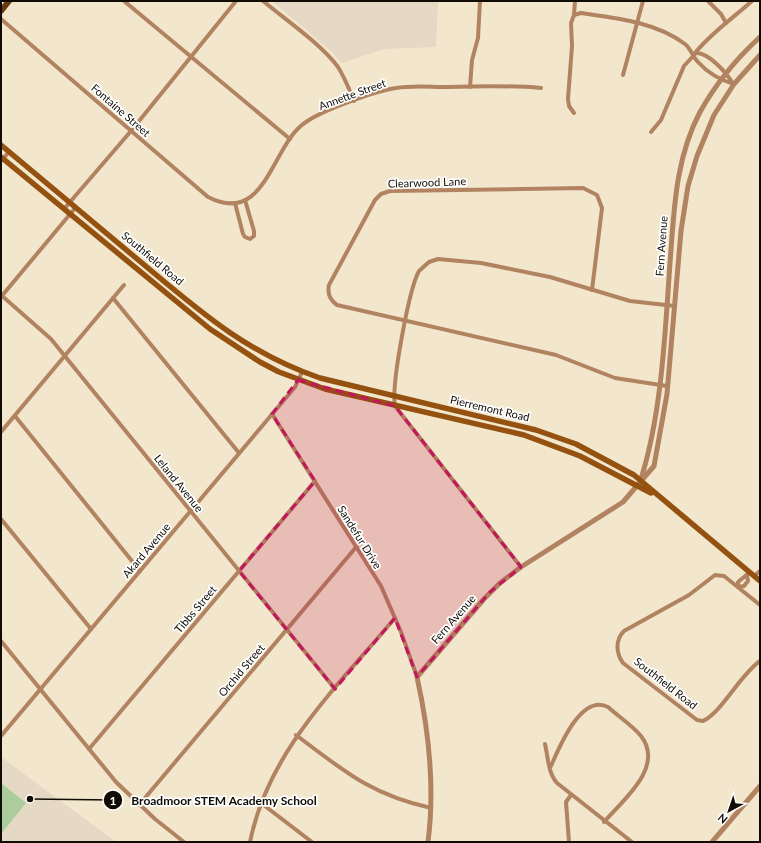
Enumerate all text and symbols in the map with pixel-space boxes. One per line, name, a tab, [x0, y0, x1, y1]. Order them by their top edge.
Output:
street label: Annette Street	[317, 76, 387, 112]
street label: Fontaine Street	[89, 81, 153, 139]
street label: Clearwood Lane	[388, 174, 467, 190]
street label: Fern Avenue	[652, 215, 670, 277]
street label: Southfield Road	[120, 228, 186, 288]
street label: Pierremont Road	[449, 393, 531, 423]
street label: Leland Avenue	[152, 452, 206, 515]
street label: Sandefur Drive	[335, 503, 385, 571]
street label: Akard Avenue	[119, 520, 173, 580]
street label: Tibbs Street	[171, 583, 219, 635]
street label: Fern Avenue	[428, 592, 478, 646]
street label: Orchid Street	[215, 641, 267, 699]
street label: Southfield Road	[632, 654, 700, 712]
callout: Broadmoor STEM Academy School	[103, 788, 325, 812]
north arrow	[709, 791, 749, 831]
text: 1	[110, 793, 117, 808]
text: Broadmoor STEM Academy School	[131, 793, 317, 808]
text: N	[715, 811, 730, 827]

